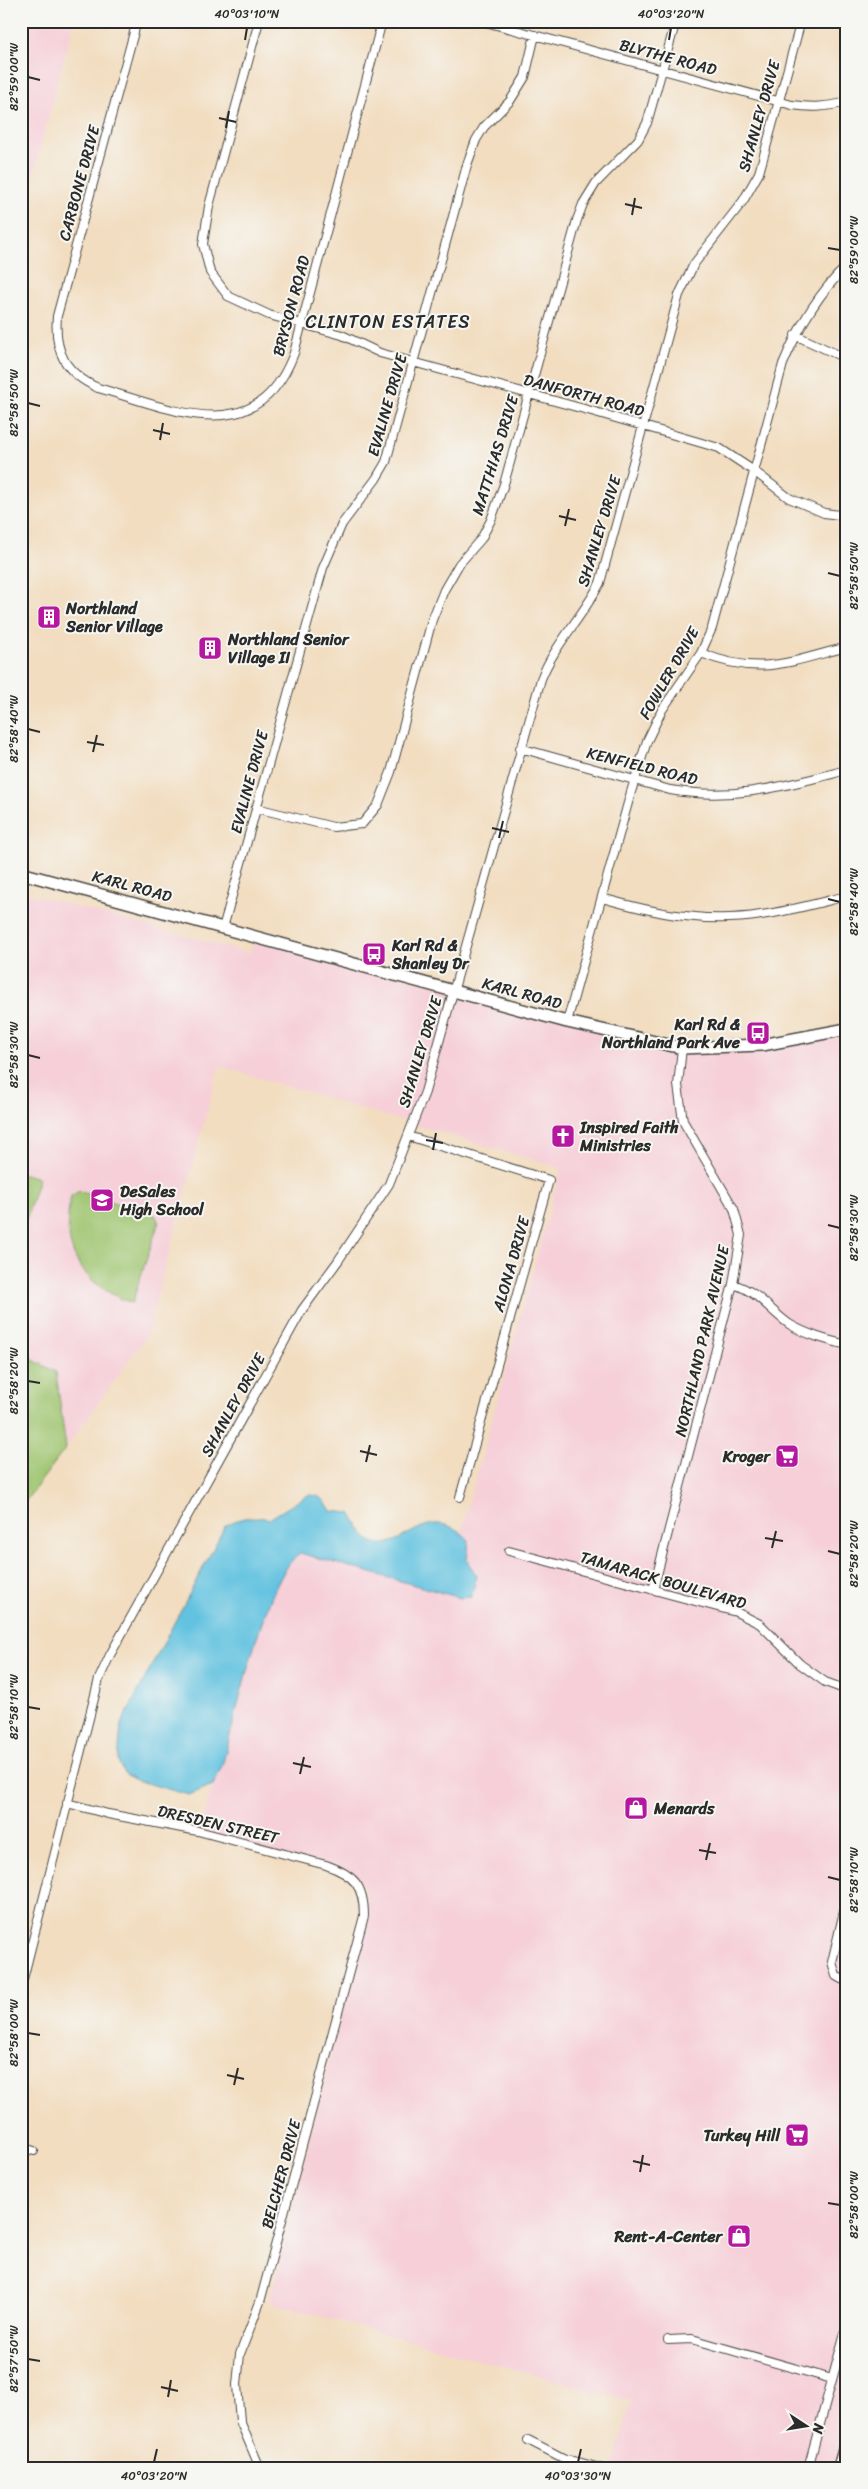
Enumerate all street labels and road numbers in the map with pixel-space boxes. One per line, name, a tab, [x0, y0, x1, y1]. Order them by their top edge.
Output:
street label: BLYTHE ROAD	[616, 30, 720, 84]
street label: SHANLEY DRIVE	[729, 56, 789, 175]
street label: CARBONE DRIVE	[50, 121, 109, 244]
street label: BRYSON ROAD	[264, 252, 318, 360]
street label: EVALINE DRIVE	[359, 349, 416, 460]
street label: DANFORTH ROAD	[520, 365, 648, 425]
street label: MATTHIAS DRIVE	[463, 390, 527, 519]
street label: SHANLEY DRIVE	[568, 471, 630, 590]
street label: FOWLER DRIVE	[631, 620, 708, 725]
street label: EVALINE DRIVE	[221, 726, 277, 837]
street label: KENFIELD ROAD	[583, 738, 701, 794]
street label: KARL ROAD	[89, 861, 176, 911]
street label: KARL ROAD	[479, 968, 566, 1018]
street label: SHANLEY DRIVE	[389, 992, 451, 1111]
street label: ALONA DRIVE	[483, 1212, 539, 1316]
street label: NORTHLAND PARK AVENUE	[666, 1241, 738, 1440]
street label: SHANLEY DRIVE	[192, 1347, 274, 1462]
street label: TAMARACK BOULEVARD	[576, 1542, 750, 1618]
street label: DRESDEN STREET	[155, 1796, 282, 1852]
street label: BELCHER DRIVE	[253, 2115, 310, 2232]

